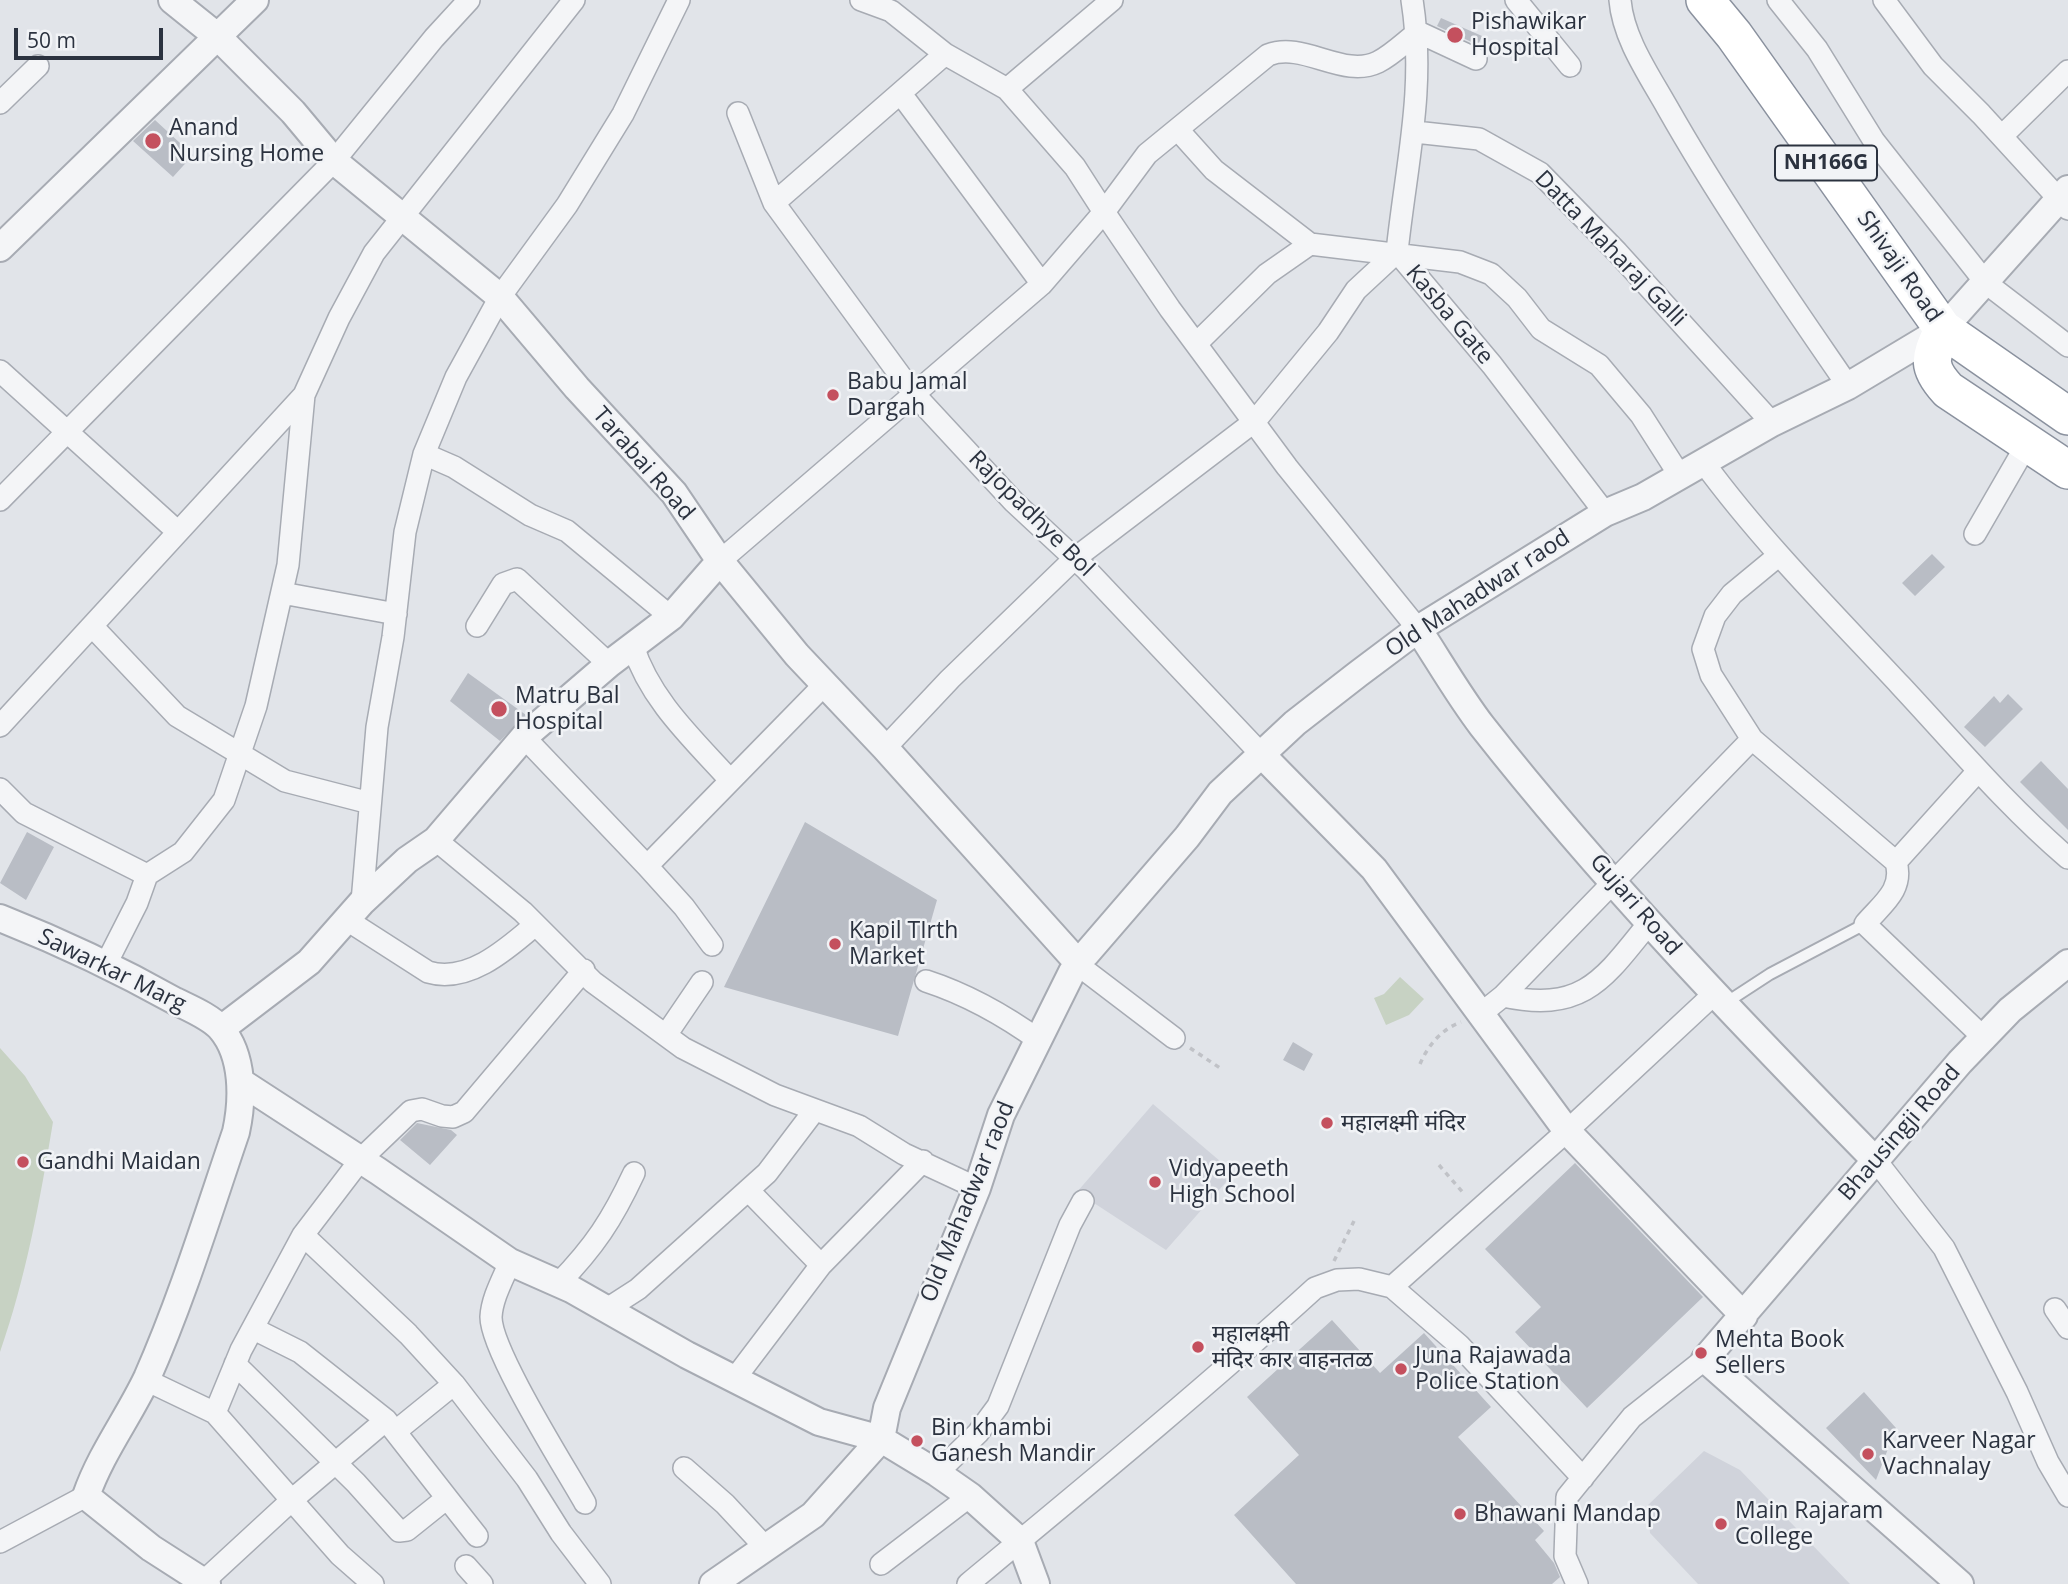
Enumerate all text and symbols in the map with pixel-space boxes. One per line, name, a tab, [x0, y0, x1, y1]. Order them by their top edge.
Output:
place label: Pishawikar Hospital	[1471, 8, 1586, 62]
scale bar	[18, 14, 166, 58]
marker: Pishawikar Hospital	[1445, 25, 1465, 45]
text: 50 m	[27, 26, 76, 54]
place label: Anand Nursing Home	[169, 114, 324, 168]
marker: Anand Nursing Home	[143, 131, 163, 151]
road number: NH166G	[1775, 146, 1877, 180]
street label: Datta Maharaj Galli	[1529, 165, 1691, 333]
street label: Shivaji Road	[1851, 206, 1947, 328]
street label: Kasba Gate	[1399, 260, 1499, 370]
place label: Babu Jamal Dargah	[847, 368, 968, 422]
marker: Babu Jamal Dargah	[825, 387, 841, 403]
street label: Tarabai Road	[586, 402, 700, 526]
street label: Rajopadhye Bol	[962, 445, 1100, 583]
street label: Old Mahadwar raod	[1381, 524, 1575, 664]
place label: Matru Bal Hospital	[515, 682, 620, 736]
marker: Matru Bal Hospital	[489, 699, 509, 719]
street label: Gujari Road	[1583, 849, 1687, 961]
place label: Kapil TIrth Market	[849, 917, 958, 971]
street label: Sawarkar Marg	[34, 923, 190, 1019]
marker: Kapil TIrth Market	[827, 936, 843, 952]
street label: Bhausingji Road	[1833, 1059, 1967, 1207]
street label: Old Mahadwar raod	[915, 1098, 1021, 1306]
place label: महालक्ष्मी मंदिर	[1341, 1109, 1466, 1137]
marker: महालक्ष्मी मंदिर	[1319, 1115, 1335, 1131]
place label: Gandhi Maidan	[37, 1148, 201, 1176]
marker: Gandhi Maidan	[15, 1154, 31, 1170]
place label: Vidyapeeth High School	[1169, 1155, 1296, 1209]
marker: Vidyapeeth High School	[1147, 1174, 1163, 1190]
place label: महालक्ष्मी मंदिर कार वाहनतळ	[1212, 1320, 1373, 1374]
place label: Mehta Book Sellers	[1715, 1326, 1844, 1380]
marker: महालक्ष्मी मंदिर कार वाहनतळ	[1190, 1339, 1206, 1355]
place label: Juna Rajawada Police Station	[1415, 1342, 1571, 1396]
marker: Mehta Book Sellers	[1693, 1345, 1709, 1361]
marker: Juna Rajawada Police Station	[1393, 1361, 1409, 1377]
place label: Bin khambi Ganesh Mandir	[931, 1414, 1095, 1468]
place label: Karveer Nagar Vachnalay	[1882, 1427, 2036, 1481]
marker: Bin khambi Ganesh Mandir	[909, 1433, 925, 1449]
marker: Karveer Nagar Vachnalay	[1860, 1446, 1876, 1462]
place label: Main Rajaram College	[1735, 1497, 1883, 1551]
place label: Bhawani Mandap	[1474, 1500, 1661, 1528]
marker: Bhawani Mandap	[1452, 1506, 1468, 1522]
marker: Main Rajaram College	[1713, 1516, 1729, 1532]

